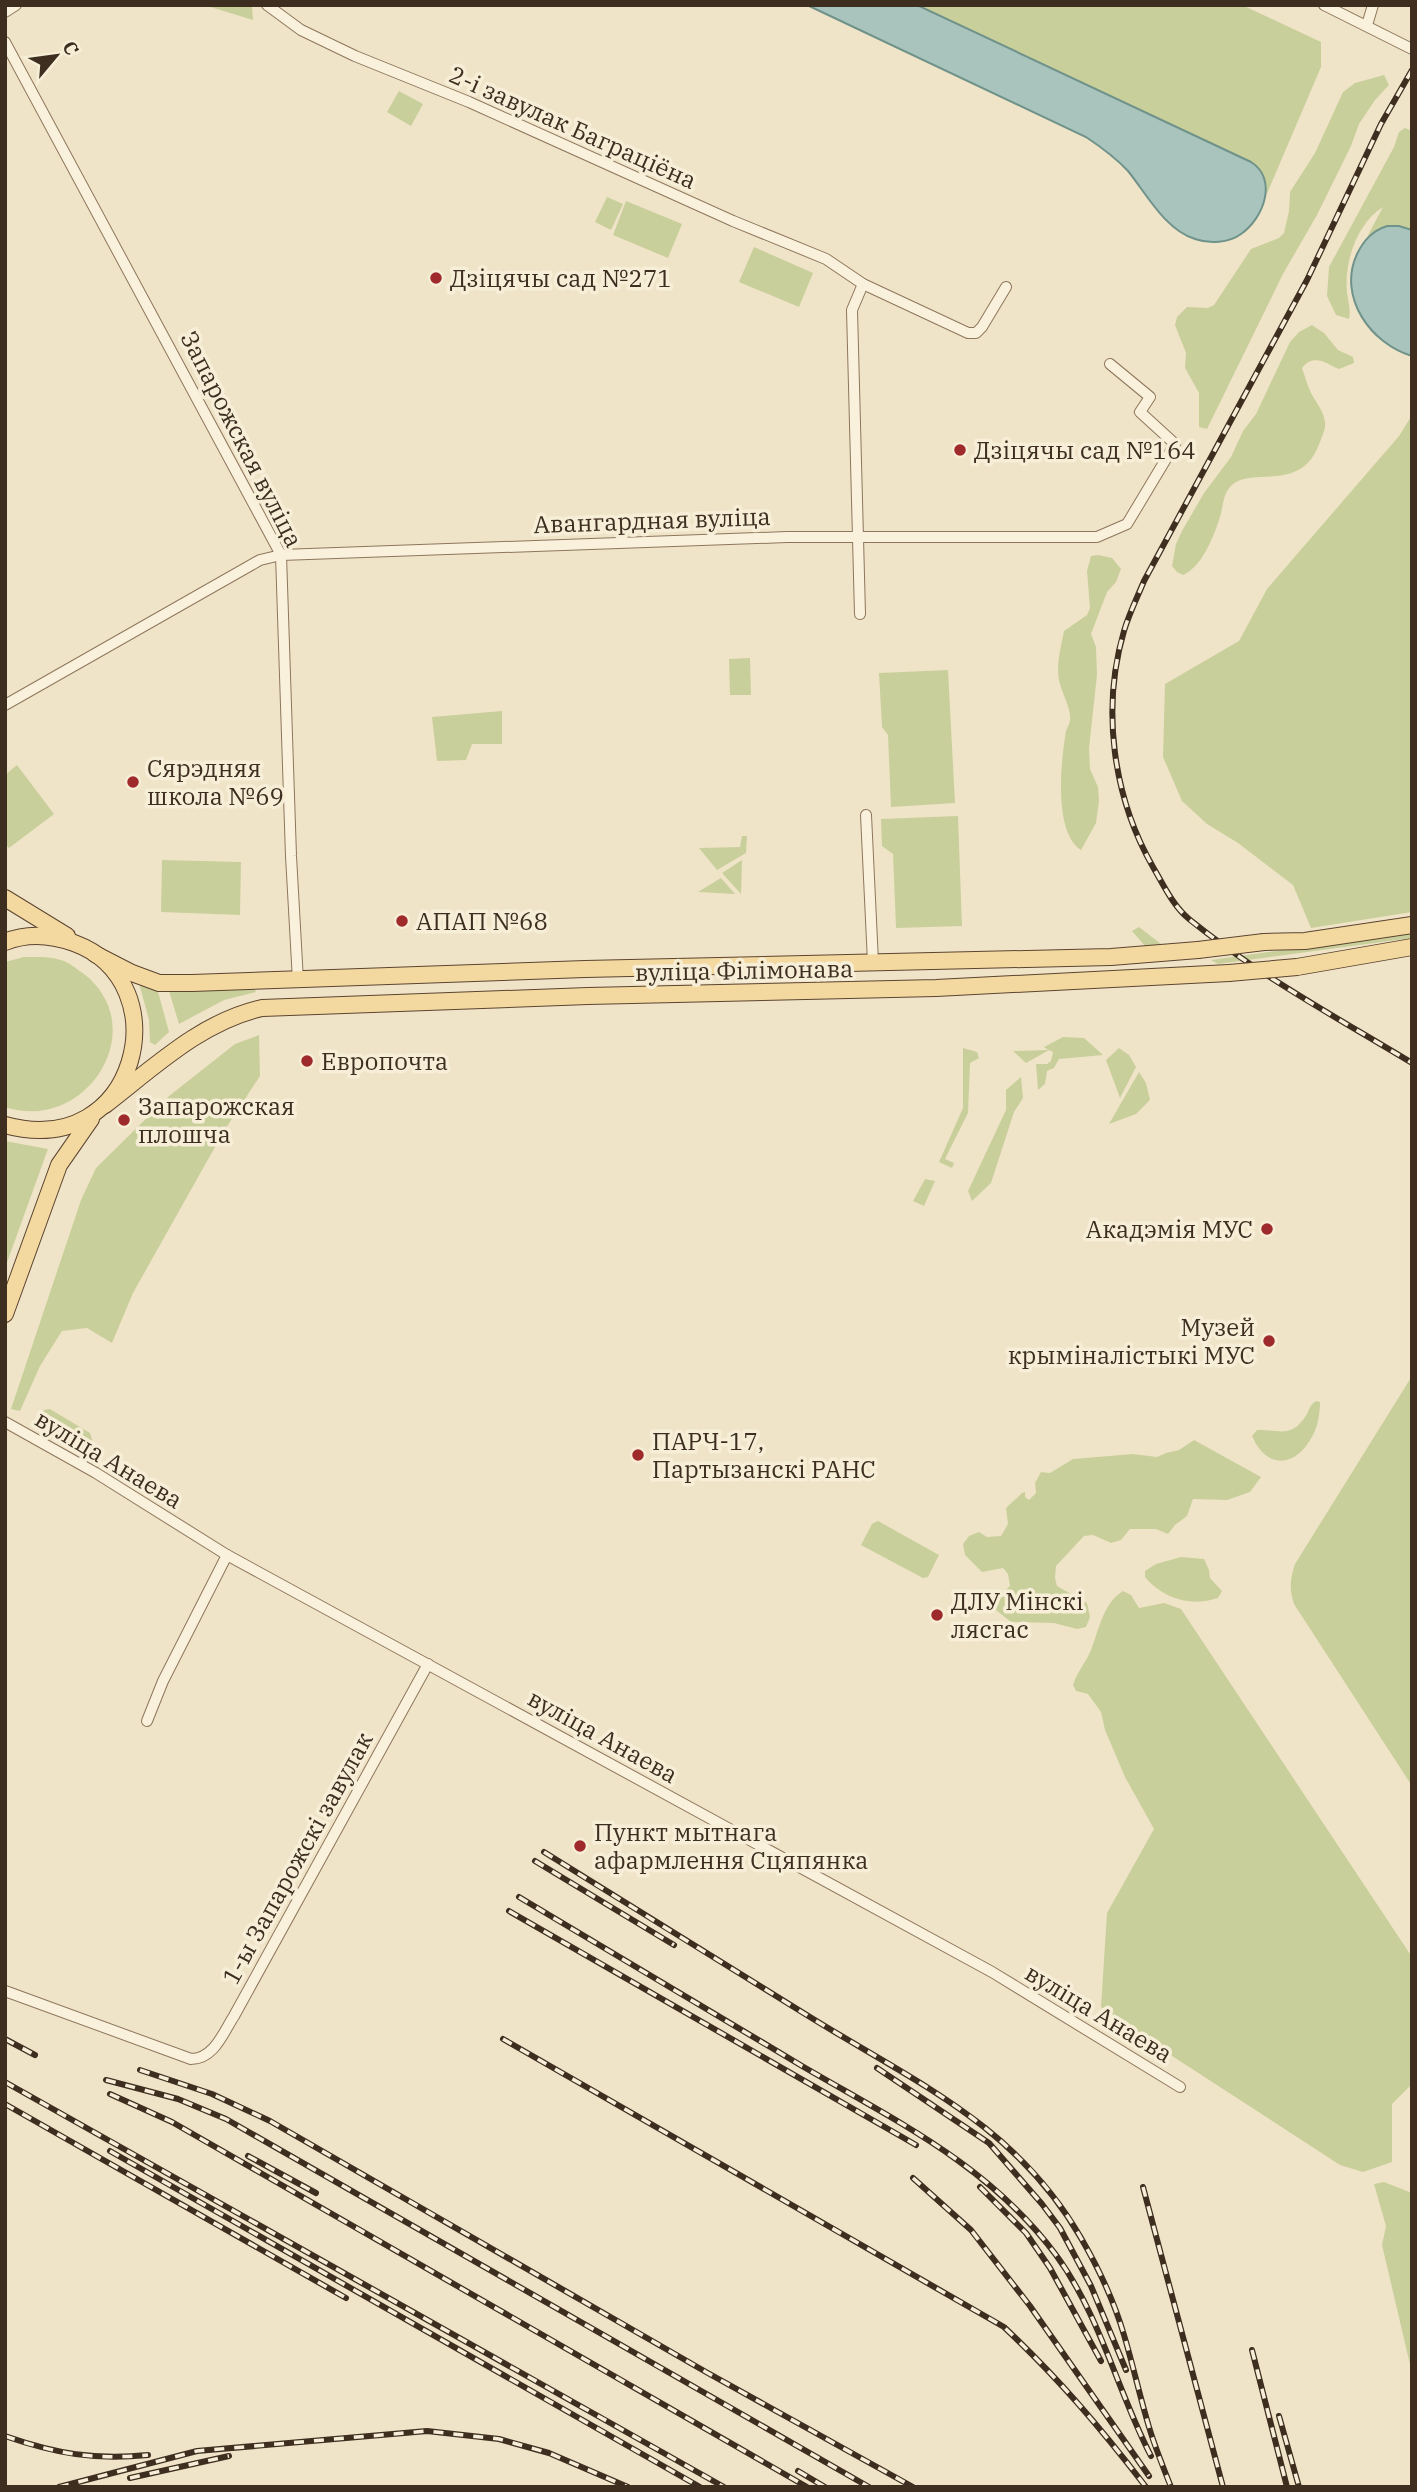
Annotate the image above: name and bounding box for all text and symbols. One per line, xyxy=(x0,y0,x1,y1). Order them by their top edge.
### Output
north arrow xyxy=(21,21,91,91)
text: С xyxy=(57,36,84,59)
street label: 2-і завулак Баграціёна xyxy=(444,58,702,196)
place label: Дзіцячы сад №271 xyxy=(450,262,672,294)
marker: Дзіцячы сад №271 xyxy=(428,270,444,286)
street label: Запарожская вуліца xyxy=(174,325,310,553)
place label: Дзіцячы сад №164 xyxy=(974,434,1196,466)
marker: Дзіцячы сад №164 xyxy=(952,442,968,458)
street label: Авангардная вуліца xyxy=(533,500,771,540)
place label: Сярэдняя школа №69 xyxy=(147,752,284,812)
marker: Сярэдняя школа №69 xyxy=(125,774,141,790)
place label: АПАП №68 xyxy=(416,905,548,937)
marker: АПАП №68 xyxy=(394,913,410,929)
street label: вуліца Філімонава xyxy=(635,952,853,988)
place label: Европочта xyxy=(321,1045,448,1077)
marker: Европочта xyxy=(299,1053,315,1069)
place label: Запарожская плошча xyxy=(138,1090,295,1150)
marker: Запарожская плошча xyxy=(116,1112,132,1128)
place label: Акадэмія МУС xyxy=(1086,1213,1253,1245)
marker: Акадэмія МУС xyxy=(1259,1221,1275,1237)
place label: Музей крыміналістыкі МУС xyxy=(1008,1311,1255,1371)
marker: Музей крыміналістыкі МУС xyxy=(1261,1333,1277,1349)
street label: вуліца Анаева xyxy=(29,1402,189,1516)
place label: ПАРЧ-17, Партызанскі РАНС xyxy=(652,1425,876,1485)
marker: ПАРЧ-17, Партызанскі РАНС xyxy=(630,1447,646,1463)
place label: ДЛУ Мінскі лясгас xyxy=(951,1585,1084,1645)
marker: ДЛУ Мінскі лясгас xyxy=(929,1607,945,1623)
street label: вуліца Анаева xyxy=(522,1682,684,1790)
street label: 1-ы Запарожскі завулак xyxy=(214,1726,380,1990)
place label: Пункт мытнага афармлення Сцяпянка xyxy=(594,1816,868,1876)
marker: Пункт мытнага афармлення Сцяпянка xyxy=(572,1838,588,1854)
street label: вуліца Анаева xyxy=(1019,1956,1179,2070)

